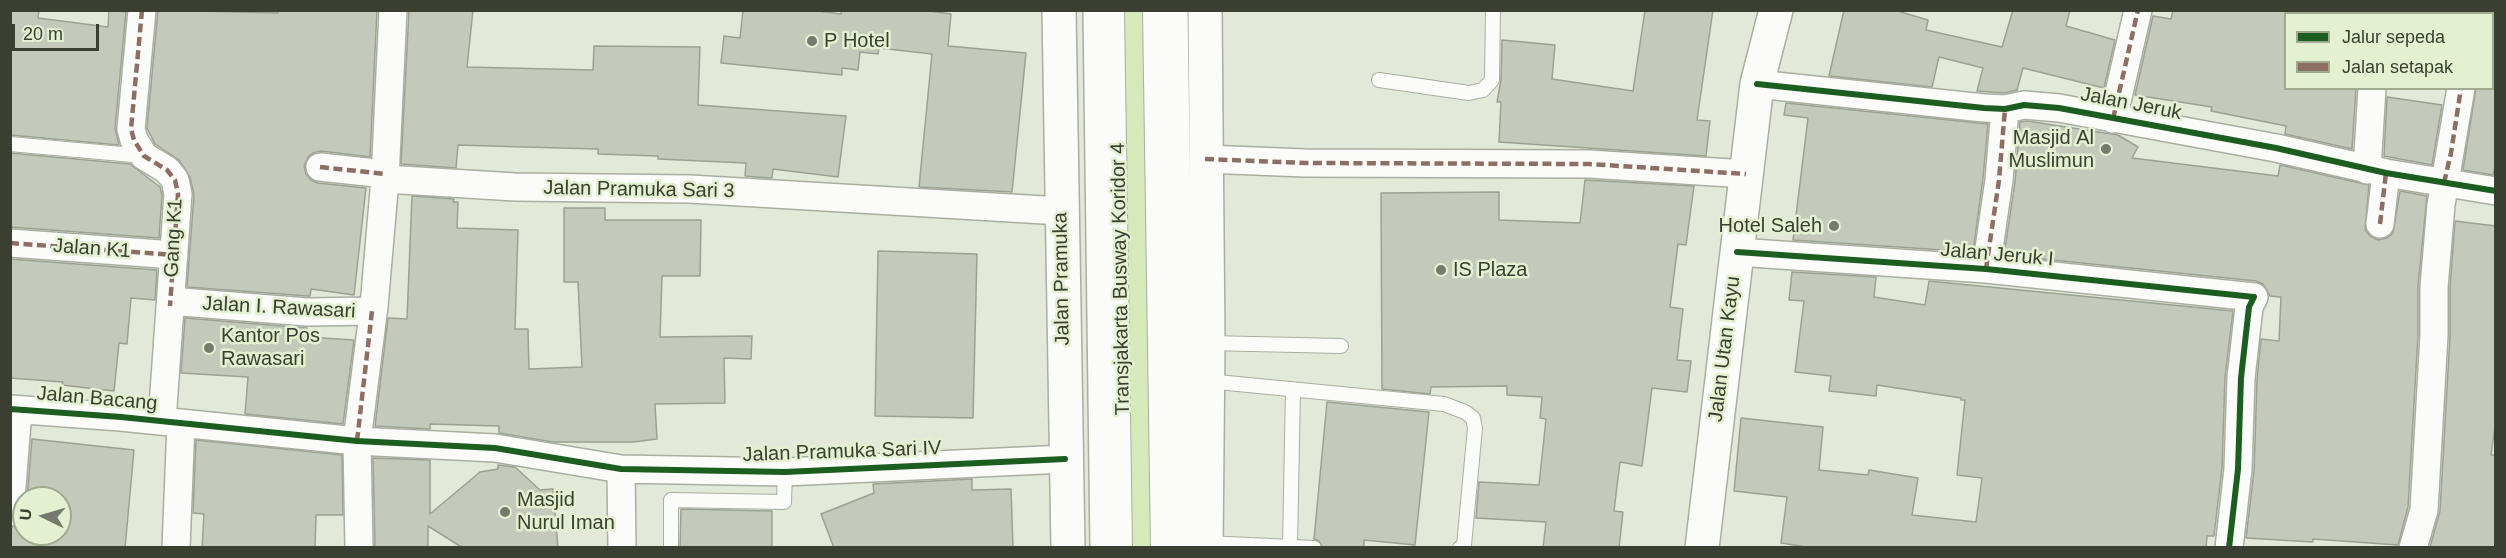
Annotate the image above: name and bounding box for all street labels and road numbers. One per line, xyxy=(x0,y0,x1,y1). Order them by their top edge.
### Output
street label: Jalan Jeruk xyxy=(2079,82,2183,126)
street label: Transjakarta Busway Koridor 4 xyxy=(1107,142,1135,416)
street label: Jalan Pramuka Sari 3 xyxy=(543,176,735,204)
street label: Gang K1 xyxy=(160,198,188,278)
street label: Jalan Pramuka xyxy=(1049,212,1075,346)
street label: Jalan K1 xyxy=(52,234,132,264)
street label: Jalan Jeruk I xyxy=(1939,238,2055,272)
street label: Jalan Utan Kayu xyxy=(1704,275,1746,423)
street label: Jalan I. Rawasari xyxy=(202,292,356,324)
street label: Jalan Bacang xyxy=(36,382,158,416)
street label: Jalan Pramuka Sari IV xyxy=(742,437,942,467)

